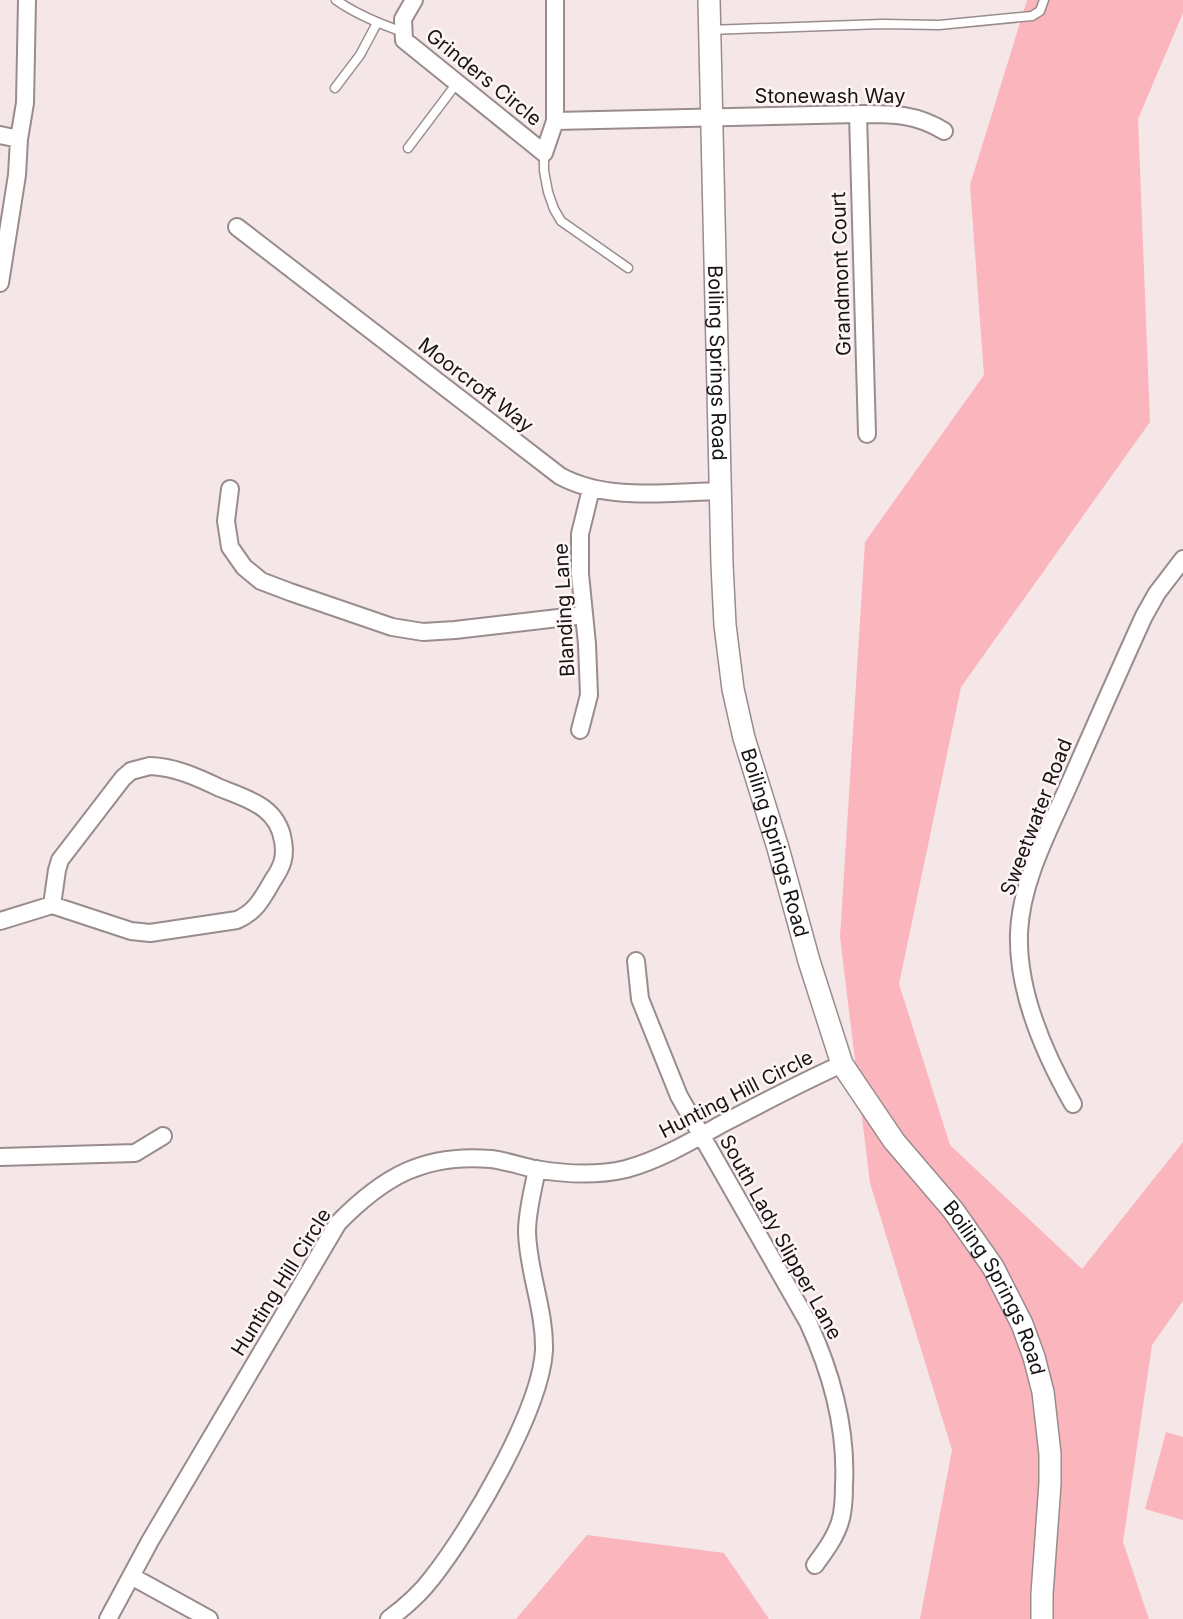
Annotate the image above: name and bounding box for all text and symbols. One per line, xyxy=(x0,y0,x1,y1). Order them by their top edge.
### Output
street label: Grinders Circle xyxy=(421,23,547,131)
street label: Stonewash Way xyxy=(755,84,905,108)
street label: Grandmont Court xyxy=(826,191,856,356)
street label: Boiling Springs Road xyxy=(703,265,732,461)
street label: Moorcroft Way xyxy=(414,333,538,437)
street label: Blanding Lane xyxy=(549,543,579,677)
street label: Sweetwater Road xyxy=(995,735,1077,899)
street label: Boiling Springs Road xyxy=(736,745,814,940)
street label: Hunting Hill Circle xyxy=(655,1045,817,1143)
street label: South Lady Slipper Lane xyxy=(715,1130,847,1344)
street label: Boiling Springs Road xyxy=(938,1195,1050,1377)
street label: Hunting Hill Circle xyxy=(226,1204,336,1360)

